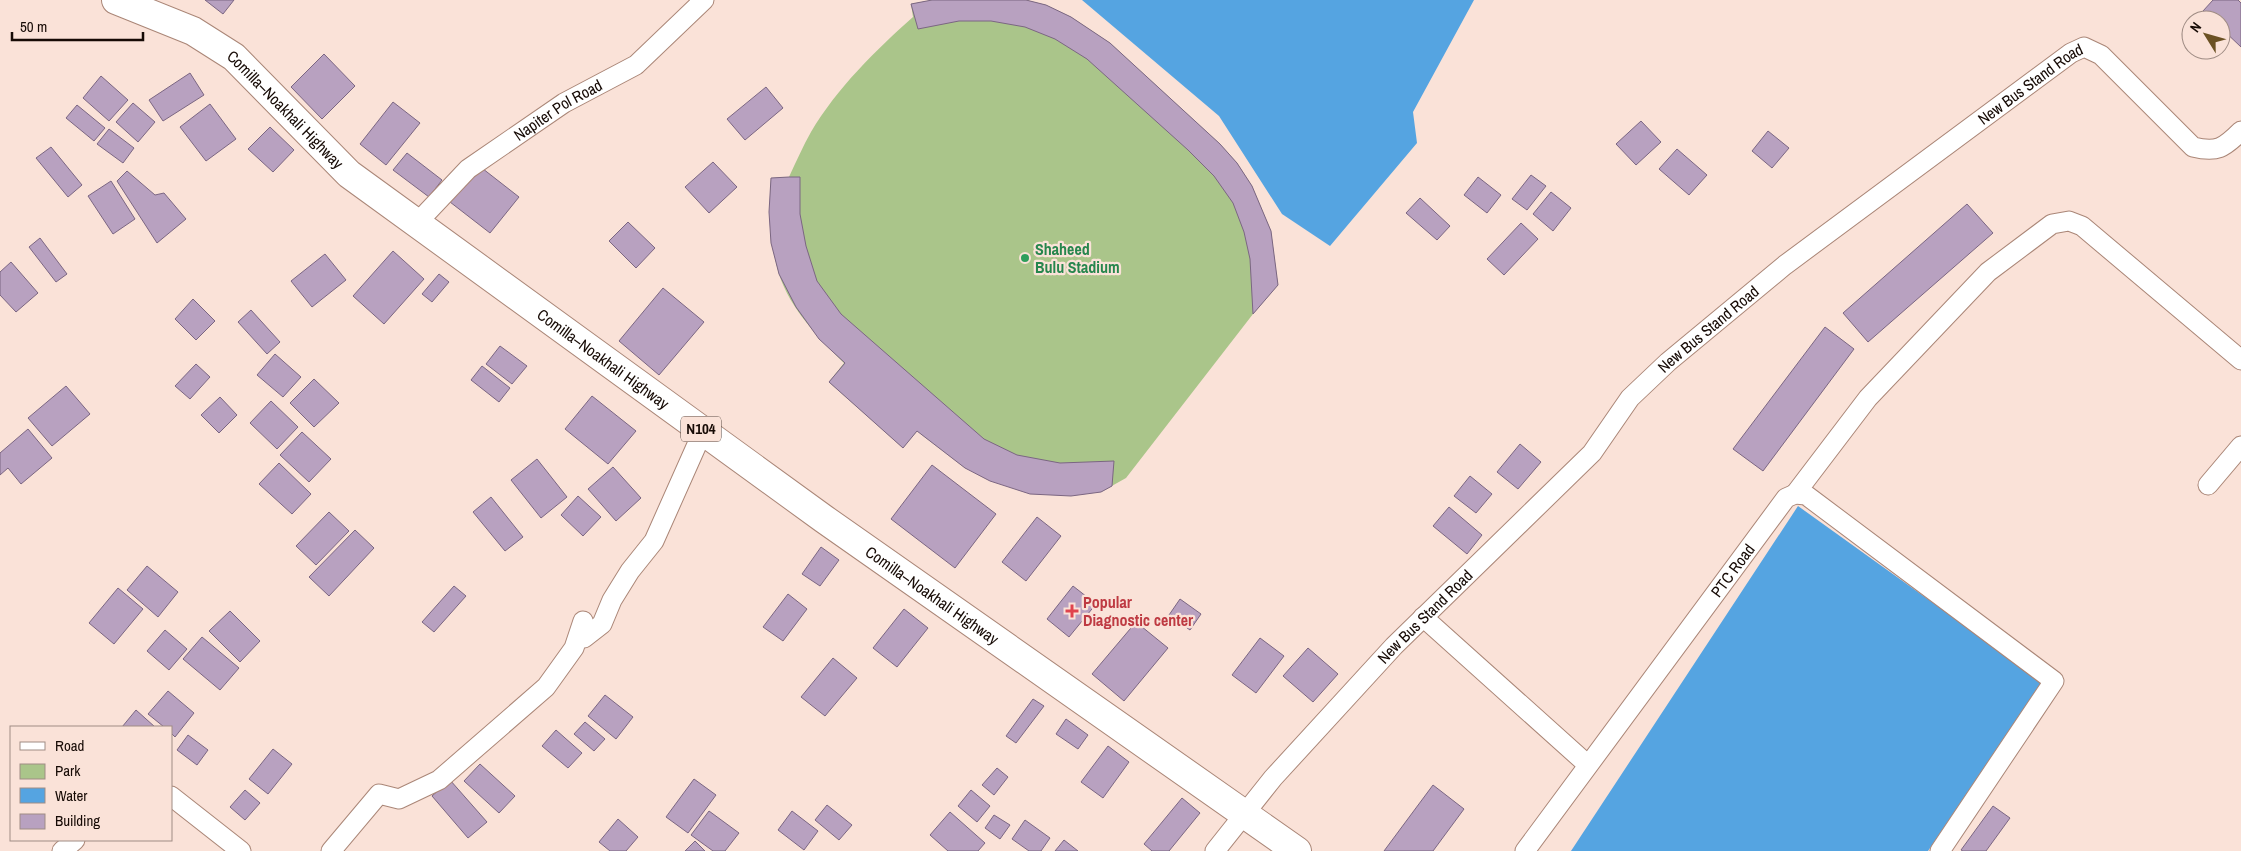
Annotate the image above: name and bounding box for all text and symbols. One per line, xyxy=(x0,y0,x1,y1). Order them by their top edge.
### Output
scale bar xyxy=(12,10,144,42)
north arrow xyxy=(2181,10,2231,60)
text: 50 m xyxy=(20,16,47,37)
text: N xyxy=(2186,18,2205,36)
street label: New Bus Stand Road xyxy=(1973,38,2086,130)
street label: Comilla–Noakhali Highway xyxy=(223,45,349,174)
street label: Napiter Pol Road xyxy=(509,74,606,146)
place label: Shaheed Bulu Stadium xyxy=(1035,238,1120,278)
marker: Shaheed Bulu Stadium xyxy=(1019,252,1031,264)
street label: New Bus Stand Road xyxy=(1653,280,1763,377)
street label: Comilla–Noakhali Highway xyxy=(533,303,674,414)
road number: N104 xyxy=(681,416,721,442)
street label: PTC Road xyxy=(1705,539,1760,602)
street label: Comilla–Noakhali Highway xyxy=(861,541,1004,650)
street label: New Bus Stand Road xyxy=(1372,565,1477,668)
place label: Popular Diagnostic center xyxy=(1083,591,1194,631)
marker: Popular Diagnostic center xyxy=(1065,604,1079,618)
legend xyxy=(10,726,172,841)
text: Road xyxy=(55,735,84,756)
text: Park xyxy=(55,760,81,781)
text: Water xyxy=(55,785,87,806)
text: Building xyxy=(55,810,100,831)

